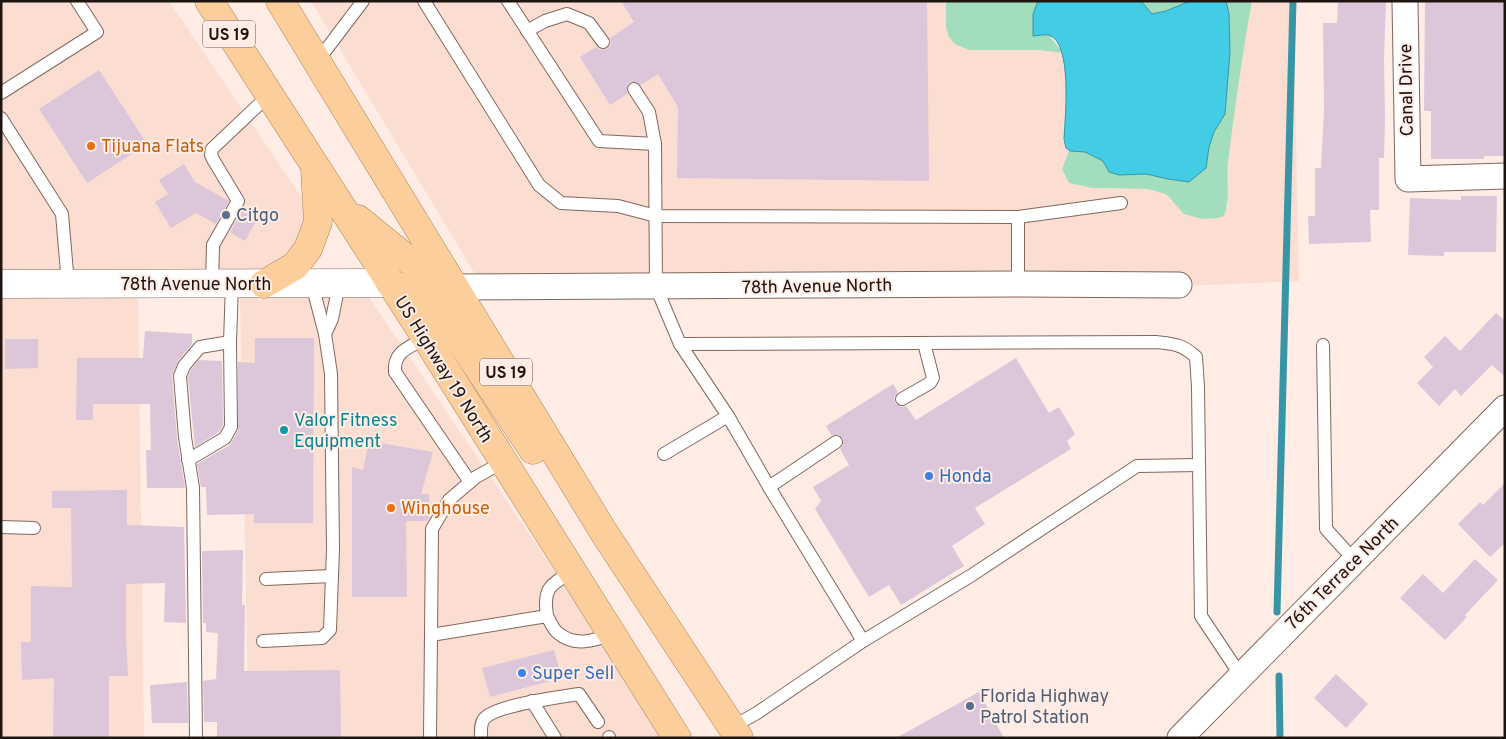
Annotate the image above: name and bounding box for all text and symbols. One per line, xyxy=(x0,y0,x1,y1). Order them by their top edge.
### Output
road number: US 19 xyxy=(203,20,255,48)
street label: Canal Drive xyxy=(1395,43,1420,136)
place label: Tijuana Flats xyxy=(101,136,204,159)
marker: Tijuana Flats xyxy=(85,140,97,152)
place label: Citgo xyxy=(236,205,279,228)
marker: Citgo xyxy=(220,209,232,221)
street label: 78th Avenue North xyxy=(121,274,271,297)
street label: 78th Avenue North xyxy=(742,275,893,300)
street label: US Highway 19 North xyxy=(388,292,497,447)
road number: US 19 xyxy=(480,358,532,386)
place label: Valor Fitness Equipment xyxy=(294,410,397,454)
marker: Valor Fitness Equipment xyxy=(278,424,290,436)
place label: Honda xyxy=(939,466,992,489)
marker: Honda xyxy=(923,470,935,482)
place label: Winghouse xyxy=(401,498,490,521)
marker: Winghouse xyxy=(385,502,397,514)
street label: 76th Terrace North xyxy=(1282,513,1405,636)
place label: Super Sell xyxy=(532,663,614,686)
marker: Super Sell xyxy=(516,667,528,679)
place label: Florida Highway Patrol Station xyxy=(980,686,1109,730)
marker: Florida Highway Patrol Station xyxy=(964,700,976,712)

